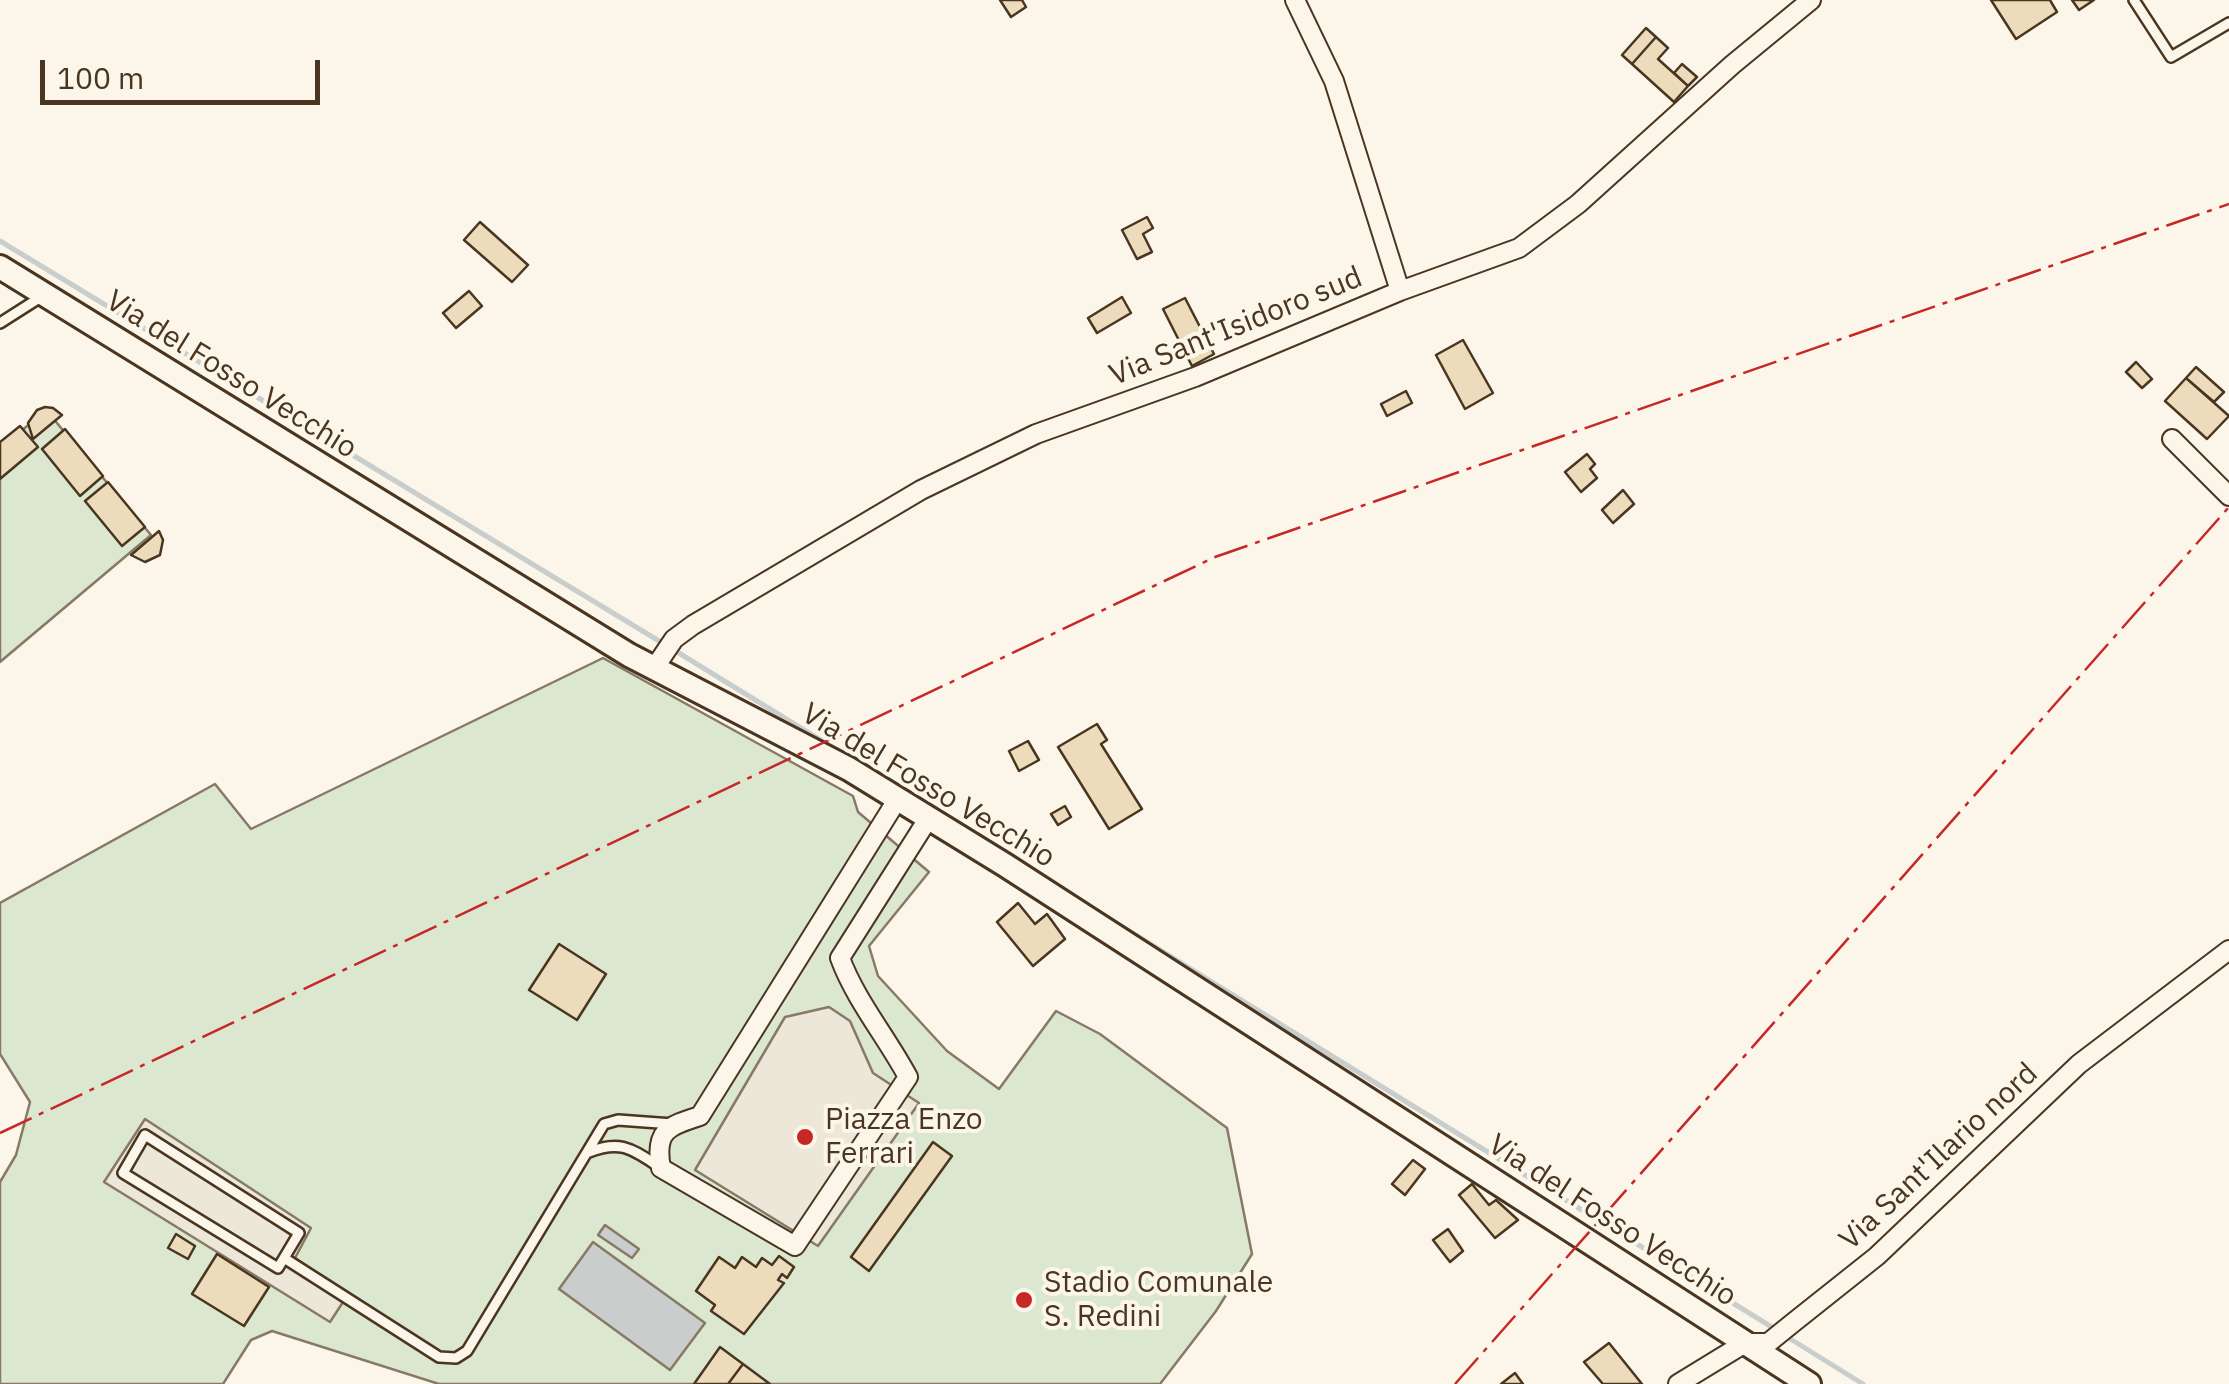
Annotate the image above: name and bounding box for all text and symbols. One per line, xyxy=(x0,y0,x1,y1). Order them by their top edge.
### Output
scale bar xyxy=(45,40,325,102)
text: 100 m xyxy=(57,58,144,97)
street label: Via Sant'Isidoro sud xyxy=(1104,260,1368,394)
street label: Via del Fosso Vecchio xyxy=(99,283,363,467)
street label: Via del Fosso Vecchio xyxy=(795,696,1061,876)
street label: Via Sant'Ilario nord xyxy=(1832,1056,2046,1258)
place label: Piazza Enzo Ferrari xyxy=(825,1102,983,1172)
marker: Piazza Enzo Ferrari xyxy=(794,1126,816,1148)
street label: Via del Fosso Vecchio xyxy=(1481,1127,1743,1315)
place label: Stadio Comunale S. Redini xyxy=(1044,1265,1273,1336)
marker: Stadio Comunale S. Redini xyxy=(1013,1289,1035,1311)

